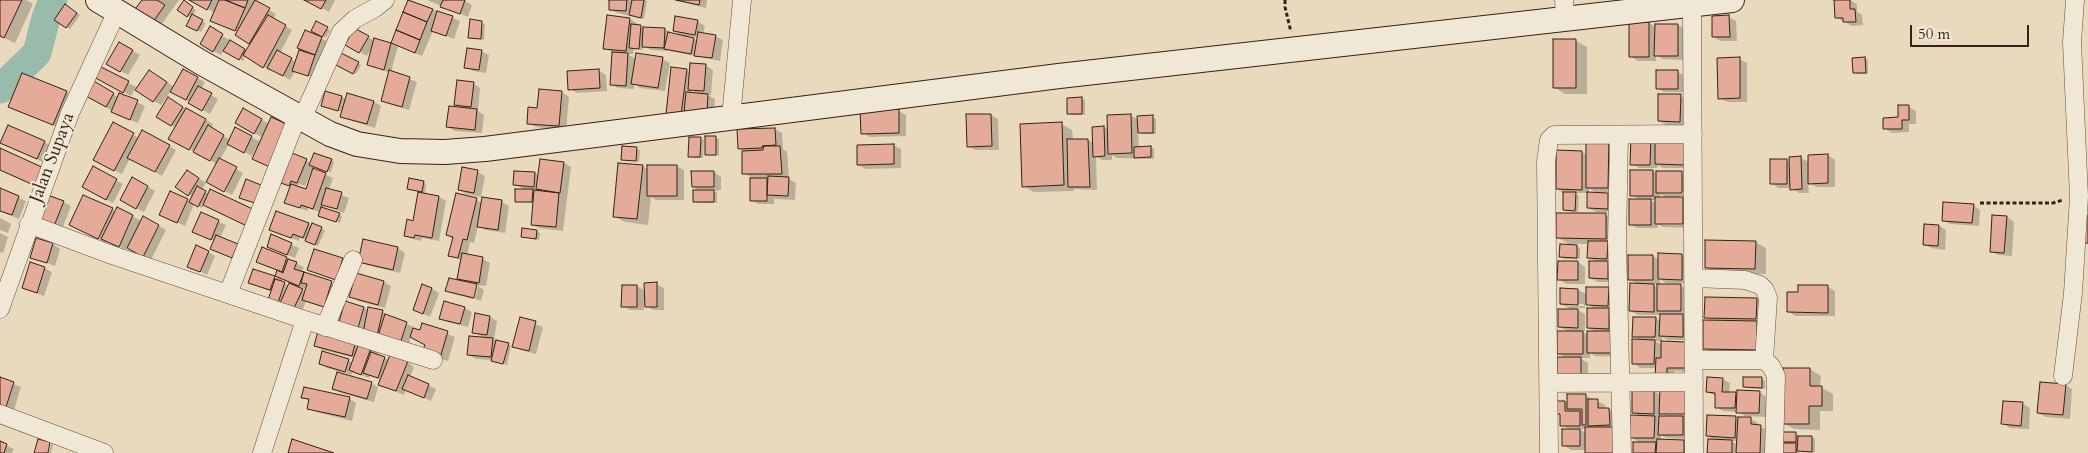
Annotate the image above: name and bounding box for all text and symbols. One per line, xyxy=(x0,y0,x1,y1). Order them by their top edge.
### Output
scale bar xyxy=(1913,15,2032,47)
text: 50 m xyxy=(1918,24,1950,44)
street label: Jalan Supaya xyxy=(26,110,80,206)

